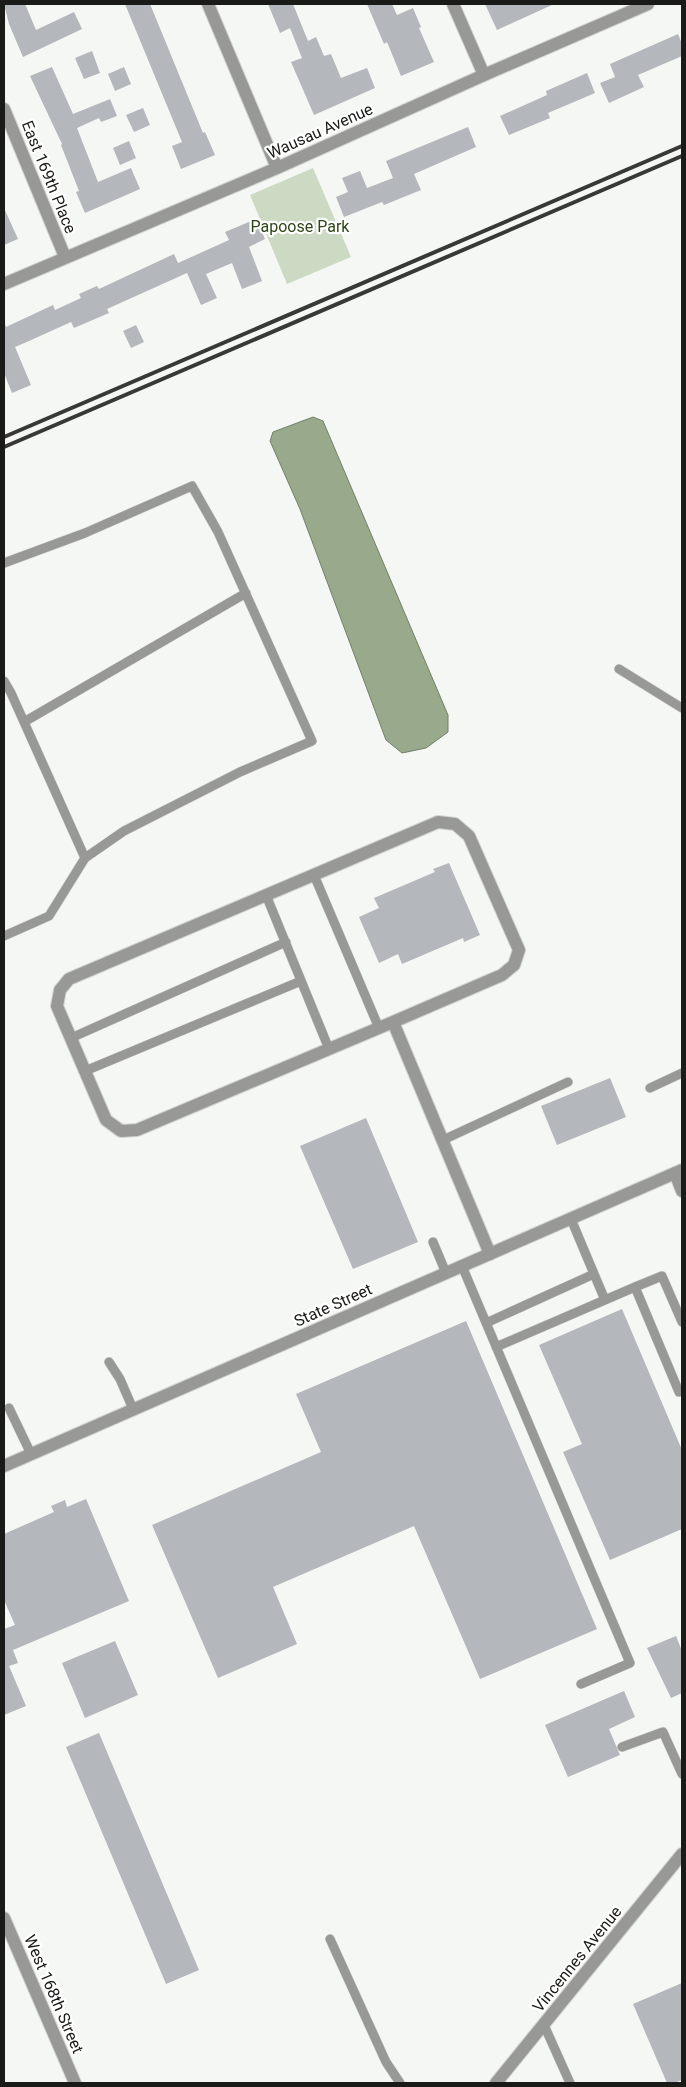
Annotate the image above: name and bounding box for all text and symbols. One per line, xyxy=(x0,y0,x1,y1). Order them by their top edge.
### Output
street label: Wausau Avenue xyxy=(264,99,376,163)
street label: East 169th Place xyxy=(18,118,80,236)
park label: Papoose Park xyxy=(251,217,350,236)
street label: State Street xyxy=(291,1279,375,1331)
street label: Vincennes Avenue xyxy=(529,1902,625,2016)
street label: West 168th Street xyxy=(20,1932,88,2056)

